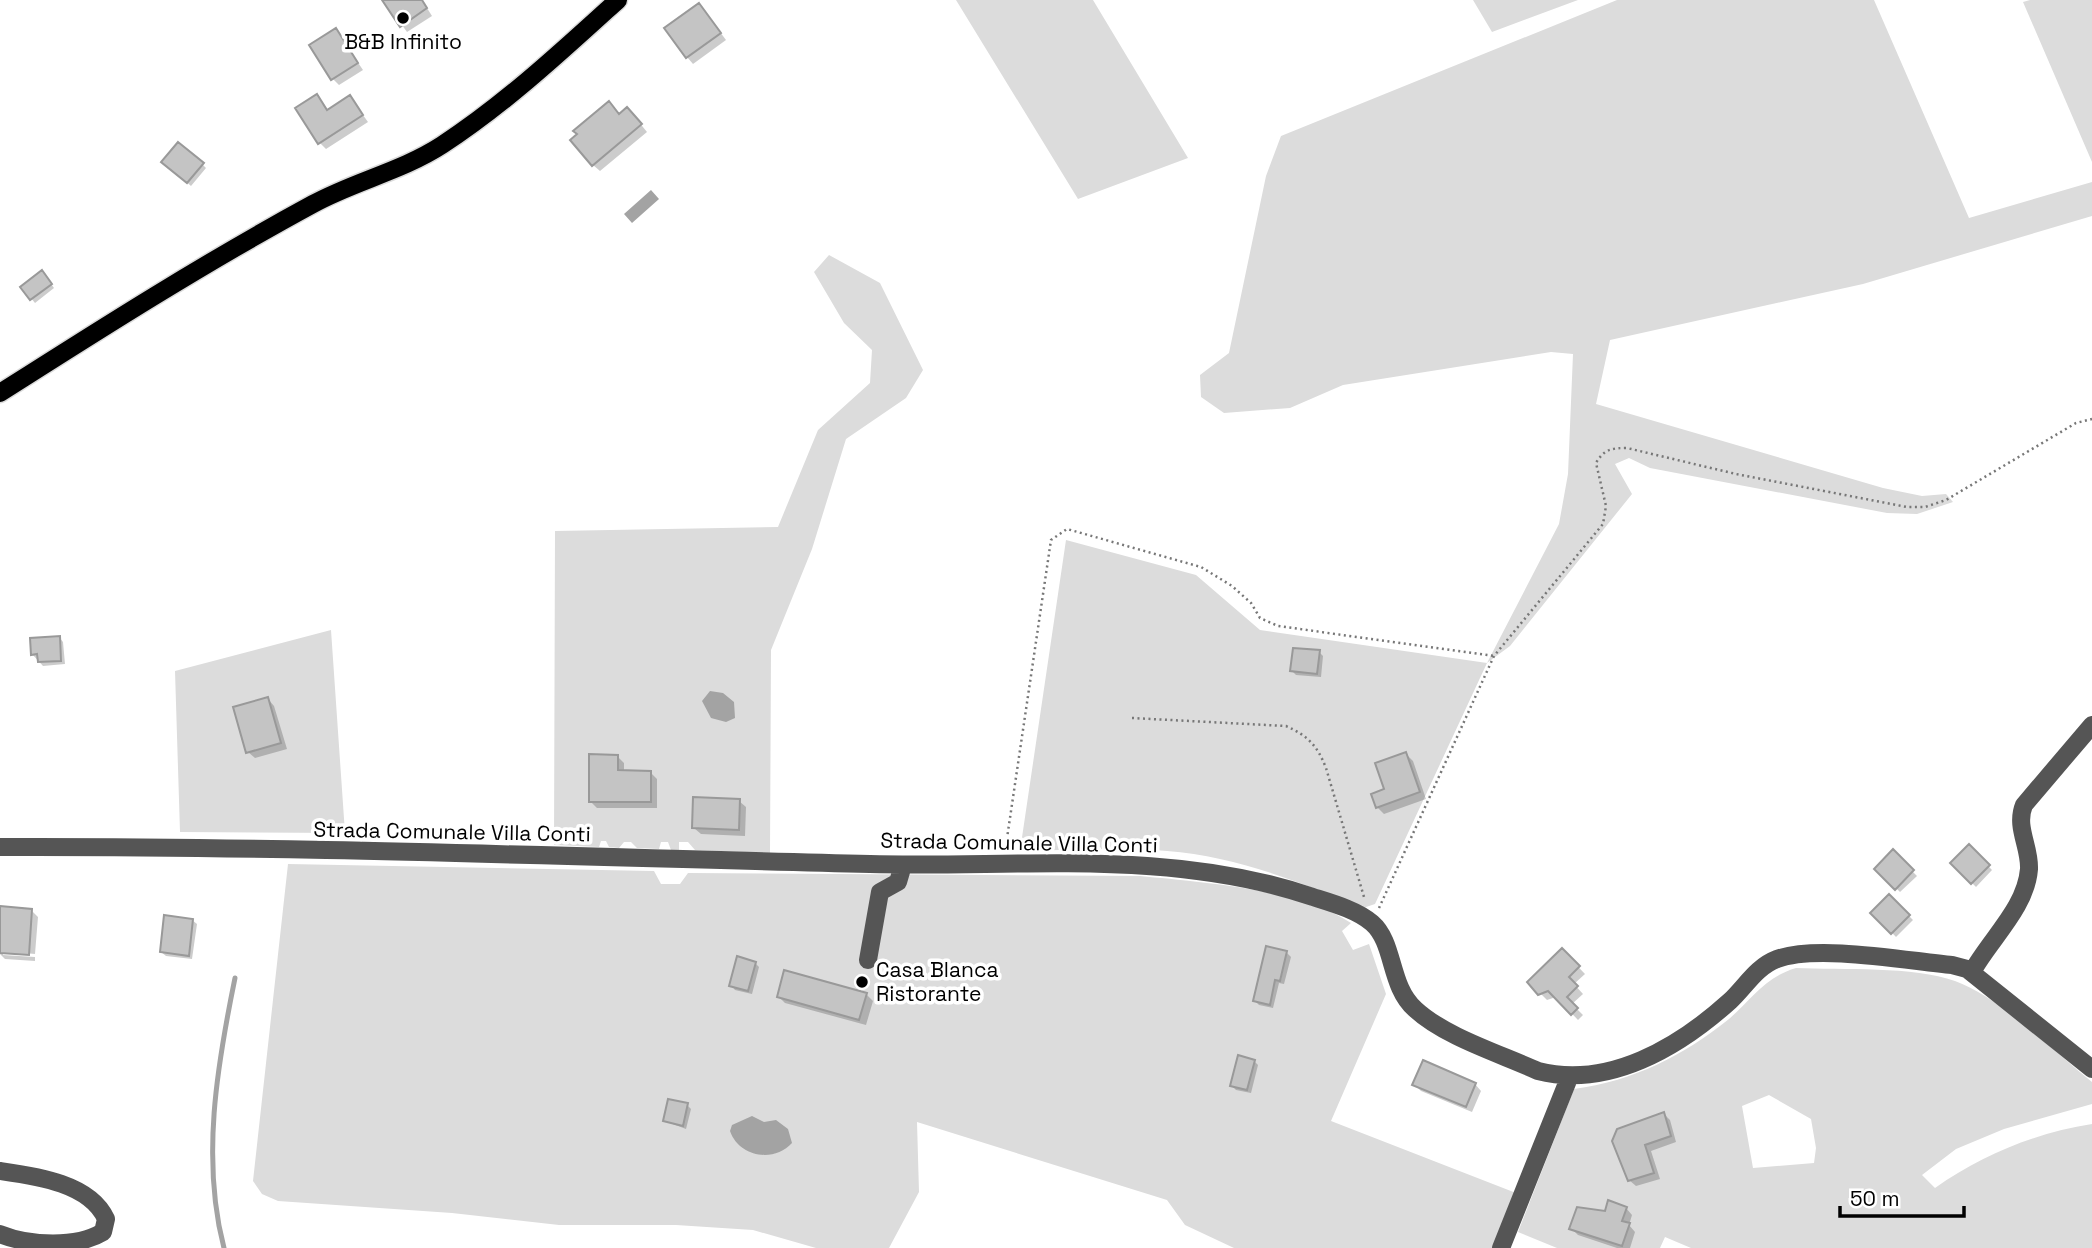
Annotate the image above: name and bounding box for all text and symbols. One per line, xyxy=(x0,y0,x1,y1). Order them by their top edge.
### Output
marker: B&B Infinito xyxy=(395,10,411,26)
place label: B&B Infinito xyxy=(344,28,462,55)
street label: Strada Comunale Villa Conti xyxy=(313,816,591,847)
street label: Strada Comunale Villa Conti xyxy=(880,827,1158,858)
place label: Casa Blanca Ristorante xyxy=(876,956,999,1007)
marker: Casa Blanca Ristorante xyxy=(854,974,870,990)
scale bar xyxy=(1840,1174,1964,1218)
text: 50 m xyxy=(1850,1185,1900,1212)

